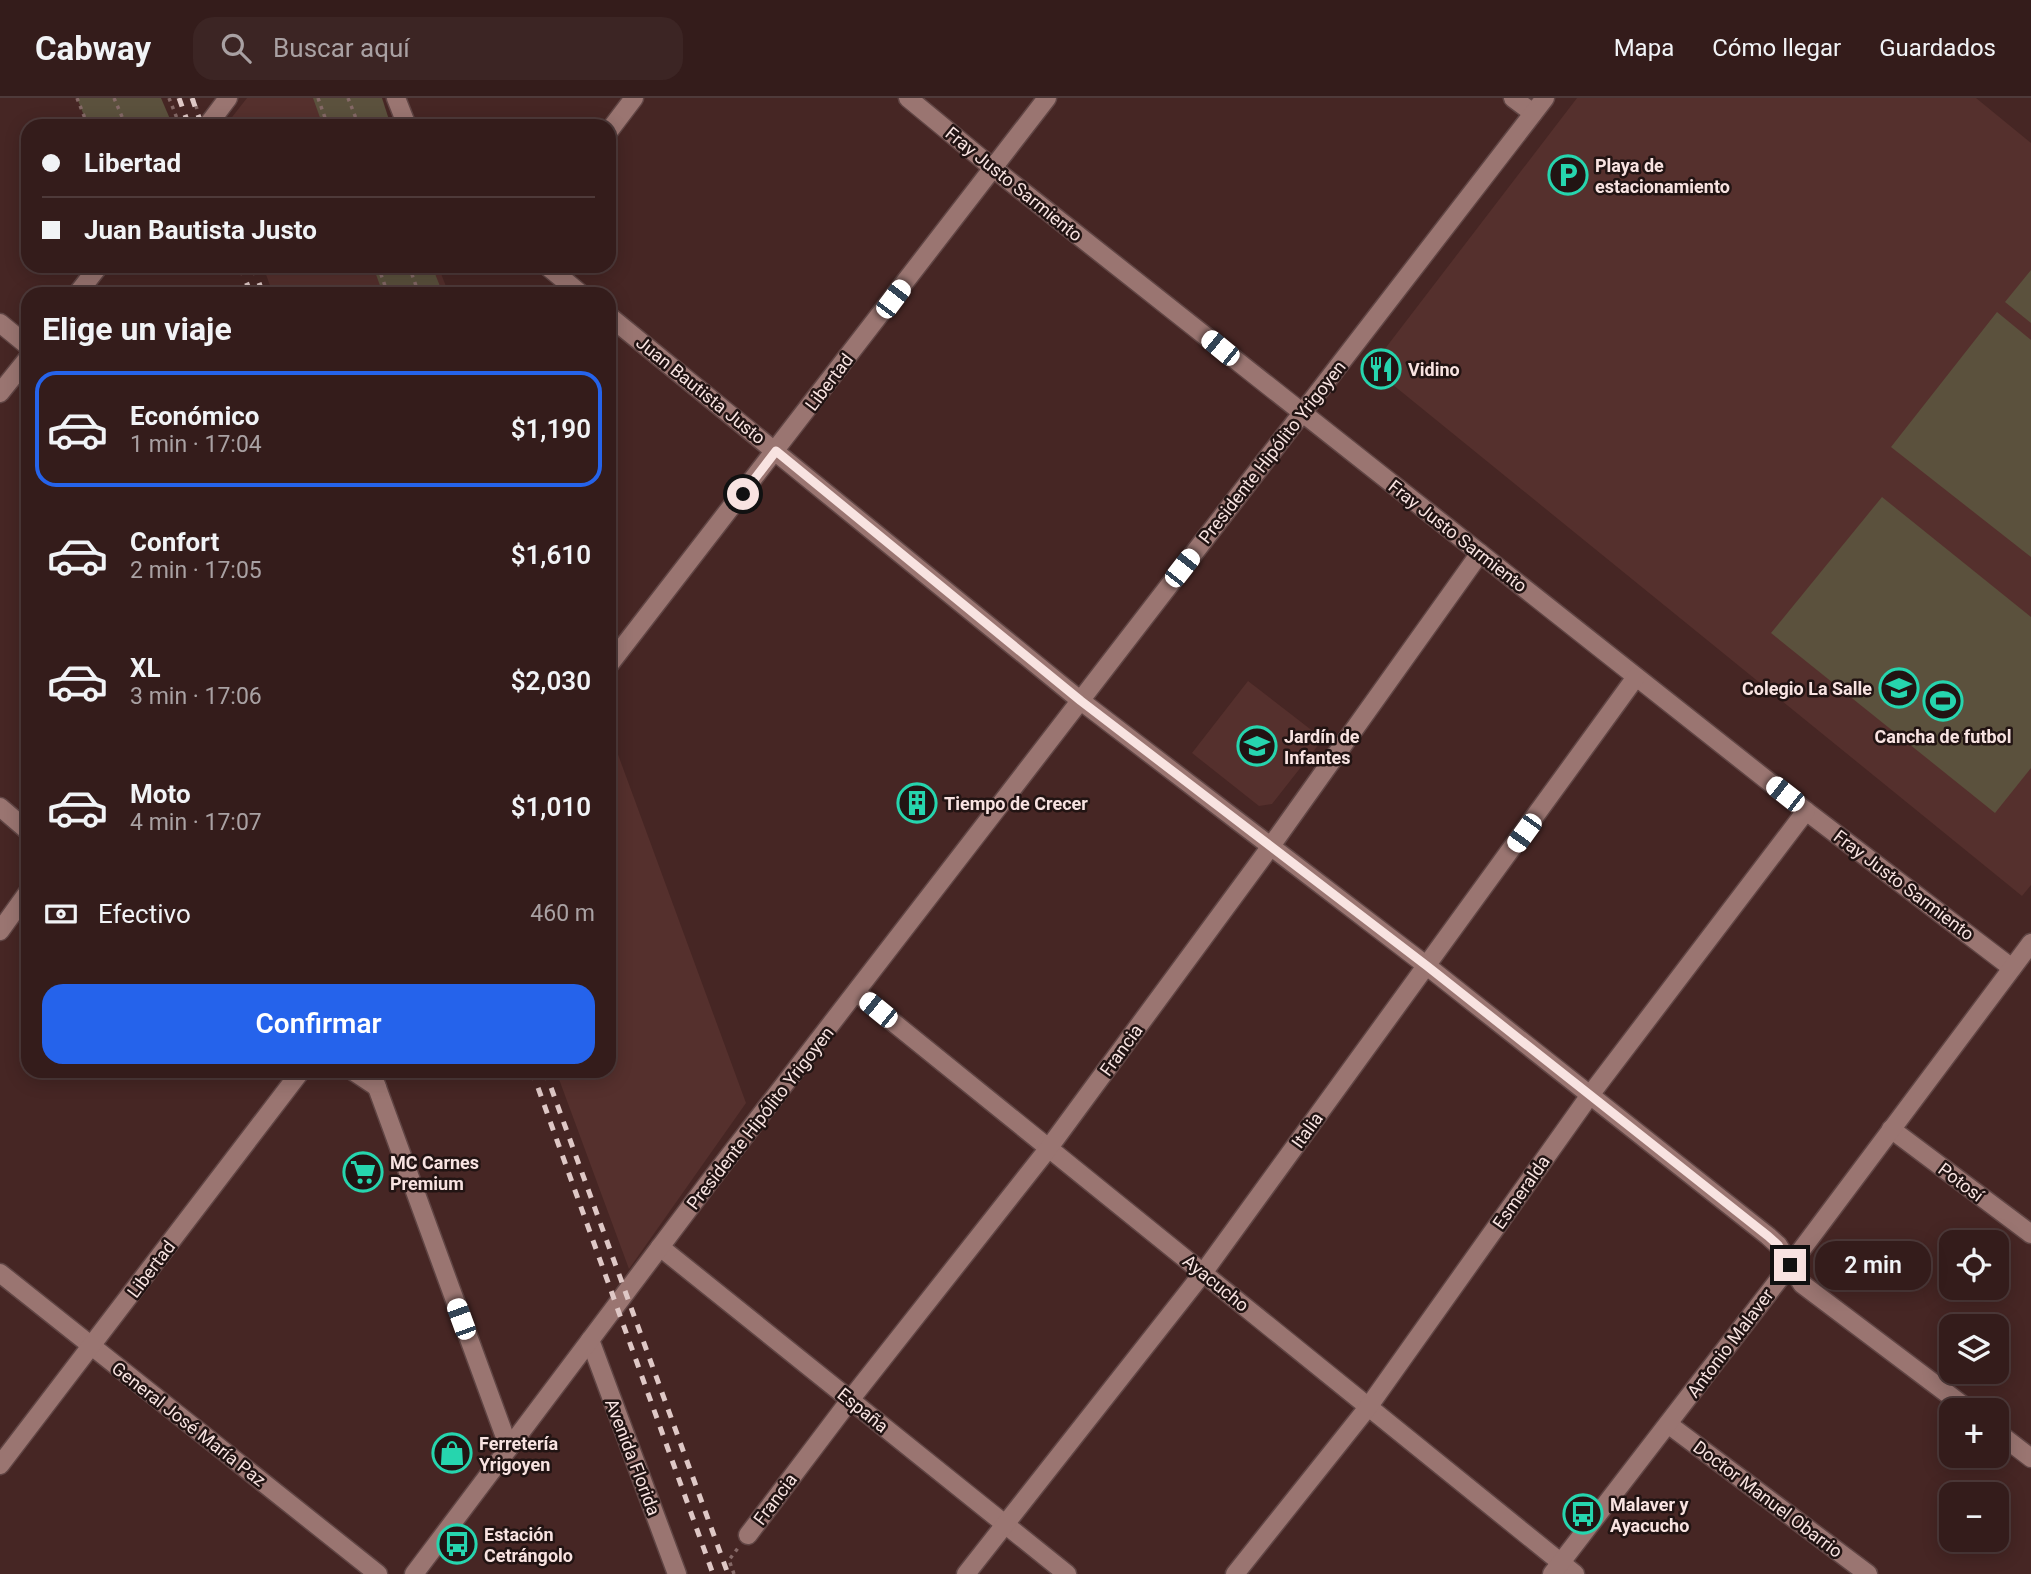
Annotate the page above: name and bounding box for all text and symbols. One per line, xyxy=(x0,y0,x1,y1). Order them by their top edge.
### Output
search box xyxy=(193,17,683,80)
text: Cabway xyxy=(35,29,151,68)
icon: search xyxy=(217,29,255,67)
text: Buscar aquí xyxy=(273,33,410,63)
text: Mapa xyxy=(1614,34,1674,62)
text: Cómo llegar xyxy=(1712,34,1841,62)
text: Guardados xyxy=(1879,34,1996,62)
street label: Fray Justo Sarmiento xyxy=(941,122,1087,246)
text: Libertad xyxy=(84,148,181,178)
parking icon: Playa de estacionamiento xyxy=(1547,154,1589,196)
place label: Playa de estacionamiento xyxy=(1595,155,1730,197)
text: Juan Bautista Justo xyxy=(84,215,317,245)
car xyxy=(872,276,915,322)
text: Elige un viaje xyxy=(42,310,232,348)
car xyxy=(1198,327,1243,369)
street label: Juan Bautista Justo xyxy=(632,332,770,448)
restaurant icon: Vidino xyxy=(1360,348,1402,390)
street label: Libertad xyxy=(801,349,857,415)
street label: Presidente Hipólito Yrigoyen xyxy=(1194,357,1350,547)
place label: Vidino xyxy=(1408,359,1460,380)
icon: car xyxy=(46,398,109,461)
text: Económico xyxy=(130,401,259,431)
text: $1,190 xyxy=(511,414,591,444)
text: 1 min · 17:04 xyxy=(130,431,262,458)
street label: Fray Justo Sarmiento xyxy=(1385,475,1531,597)
route start xyxy=(727,478,759,510)
icon: car xyxy=(46,524,109,587)
text: Confort xyxy=(130,527,219,557)
text: $1,610 xyxy=(511,540,591,570)
car xyxy=(1161,545,1204,591)
text: 2 min · 17:05 xyxy=(130,557,262,584)
icon: car xyxy=(46,650,109,713)
text: XL xyxy=(130,653,161,683)
text: $2,030 xyxy=(511,666,591,696)
school or university icon: Colegio La Salle xyxy=(1878,667,1920,709)
place label: Colegio La Salle xyxy=(1742,678,1872,699)
sports icon: Cancha de futbol xyxy=(1922,680,1964,722)
text: 3 min · 17:06 xyxy=(130,683,262,710)
school or university icon: Jardín de Infantes xyxy=(1236,725,1278,767)
place label: Jardín de Infantes xyxy=(1284,726,1360,768)
place label: Cancha de futbol xyxy=(1874,726,2012,747)
car xyxy=(1762,773,1809,815)
icon: car xyxy=(46,776,109,839)
text: Moto xyxy=(130,779,191,809)
building icon: Tiempo de Crecer xyxy=(896,782,938,824)
text: $1,010 xyxy=(511,792,591,822)
place label: Tiempo de Crecer xyxy=(944,793,1088,814)
text: 4 min · 17:07 xyxy=(130,809,262,836)
car xyxy=(1504,810,1545,856)
street label: Fray Justo Sarmiento xyxy=(1830,825,1978,945)
icon: cash xyxy=(42,895,80,933)
text: Efectivo xyxy=(98,899,191,929)
text: 460 m xyxy=(530,900,595,927)
button: Confirmar xyxy=(42,984,595,1064)
car xyxy=(856,989,901,1031)
street label: Francia xyxy=(1095,1020,1147,1080)
street label: Presidente Hipólito Yrigoyen xyxy=(682,1023,838,1213)
street label: Italia xyxy=(1287,1108,1327,1152)
supermarket icon: MC Carnes Premium xyxy=(342,1151,384,1193)
street label: Esmeralda xyxy=(1488,1151,1554,1233)
place label: MC Carnes Premium xyxy=(390,1152,479,1194)
street label: Potosí xyxy=(1934,1158,1988,1206)
map controls xyxy=(1939,1230,2009,1552)
button: locate xyxy=(1939,1230,2009,1300)
street label: Libertad xyxy=(123,1236,179,1302)
callout: 2 min xyxy=(1814,1240,1930,1290)
route end xyxy=(1774,1249,1806,1281)
street label: Ayacucho xyxy=(1179,1250,1253,1316)
text: 2 min xyxy=(1844,1252,1902,1279)
street label: Antonio Malaver xyxy=(1682,1285,1778,1401)
car xyxy=(444,1296,479,1342)
button: layers xyxy=(1939,1314,2009,1384)
street label: General José María Paz xyxy=(108,1357,270,1491)
street label: España xyxy=(833,1383,893,1437)
street label: Avenida Florida xyxy=(601,1396,665,1518)
button: + xyxy=(1939,1398,2009,1468)
shop icon: Ferretería Yrigoyen xyxy=(431,1432,473,1474)
place label: Ferretería Yrigoyen xyxy=(479,1433,558,1475)
street label: Doctor Manuel Obarrio xyxy=(1689,1436,1847,1562)
street label: Francia xyxy=(749,1469,801,1529)
button: − xyxy=(1939,1482,2009,1552)
bus stop icon: Malaver y Ayacucho xyxy=(1562,1493,1604,1535)
place label: Malaver y Ayacucho xyxy=(1610,1494,1689,1536)
bus stop icon: Estación Cetrángolo xyxy=(436,1523,478,1565)
place label: Estación Cetrángolo xyxy=(484,1524,573,1566)

